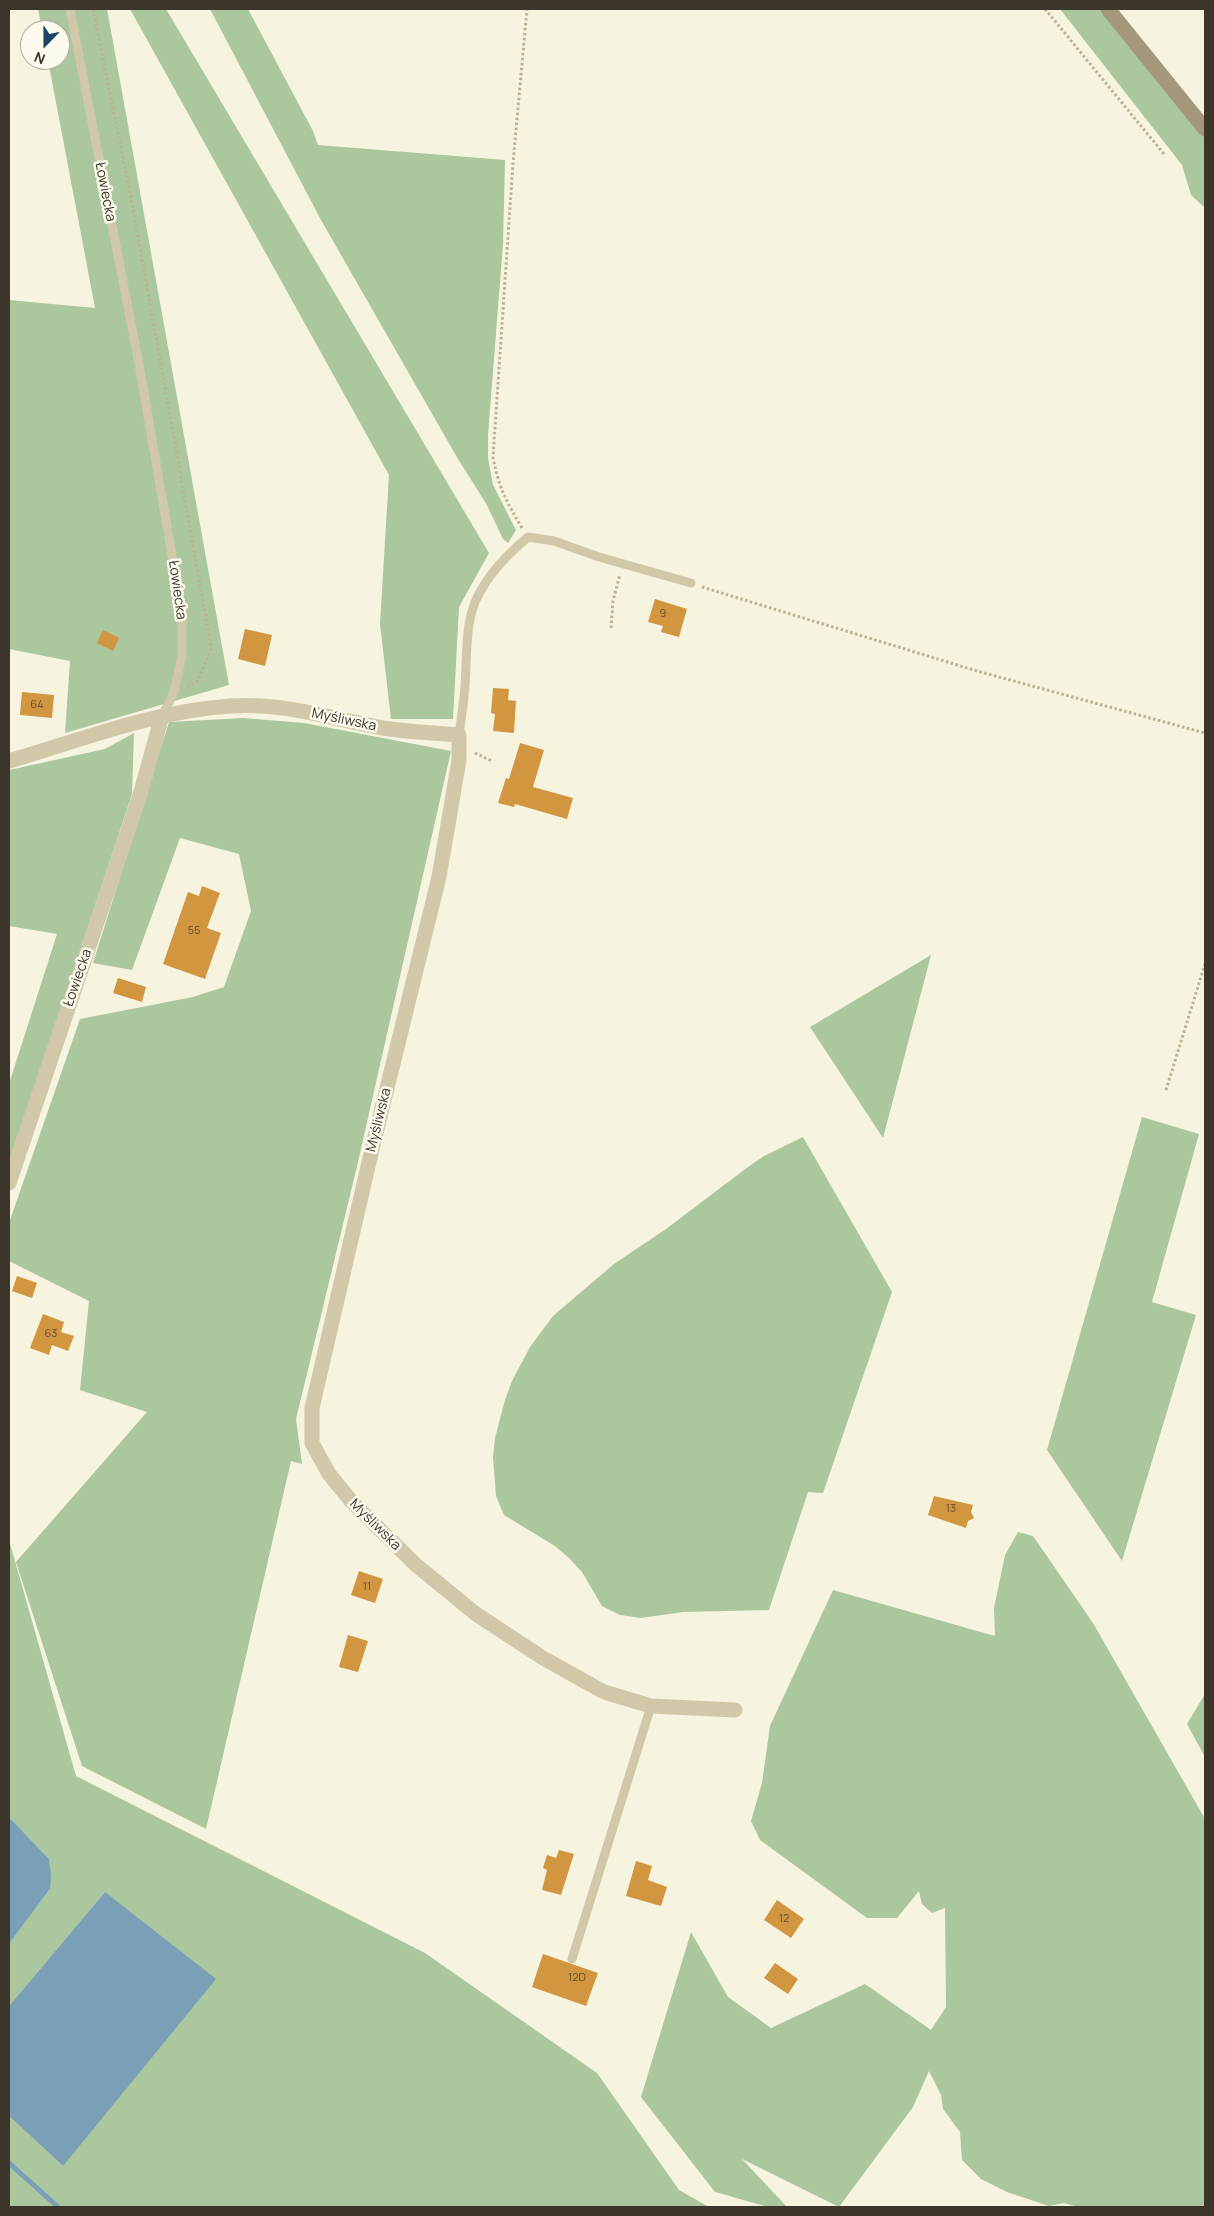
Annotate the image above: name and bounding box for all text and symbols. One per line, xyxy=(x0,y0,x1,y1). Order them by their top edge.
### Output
north arrow xyxy=(20,20,70,70)
text: N xyxy=(31,48,48,69)
street label: Łowiecka xyxy=(91,161,119,223)
street label: Łowiecka xyxy=(165,559,189,621)
house number: 9 xyxy=(660,607,666,621)
house number: 64 xyxy=(30,698,44,712)
street label: Myśliwska xyxy=(310,705,378,735)
house number: 55 xyxy=(188,924,200,938)
street label: Łowiecka xyxy=(60,947,96,1009)
street label: Myśliwska xyxy=(363,1086,395,1154)
house number: 63 xyxy=(45,1327,57,1341)
street label: Myśliwska xyxy=(346,1496,404,1554)
house number: 13 xyxy=(946,1502,956,1516)
house number: 11 xyxy=(363,1580,371,1594)
house number: 12 xyxy=(779,1912,789,1926)
house number: 12D xyxy=(568,1971,586,1985)

